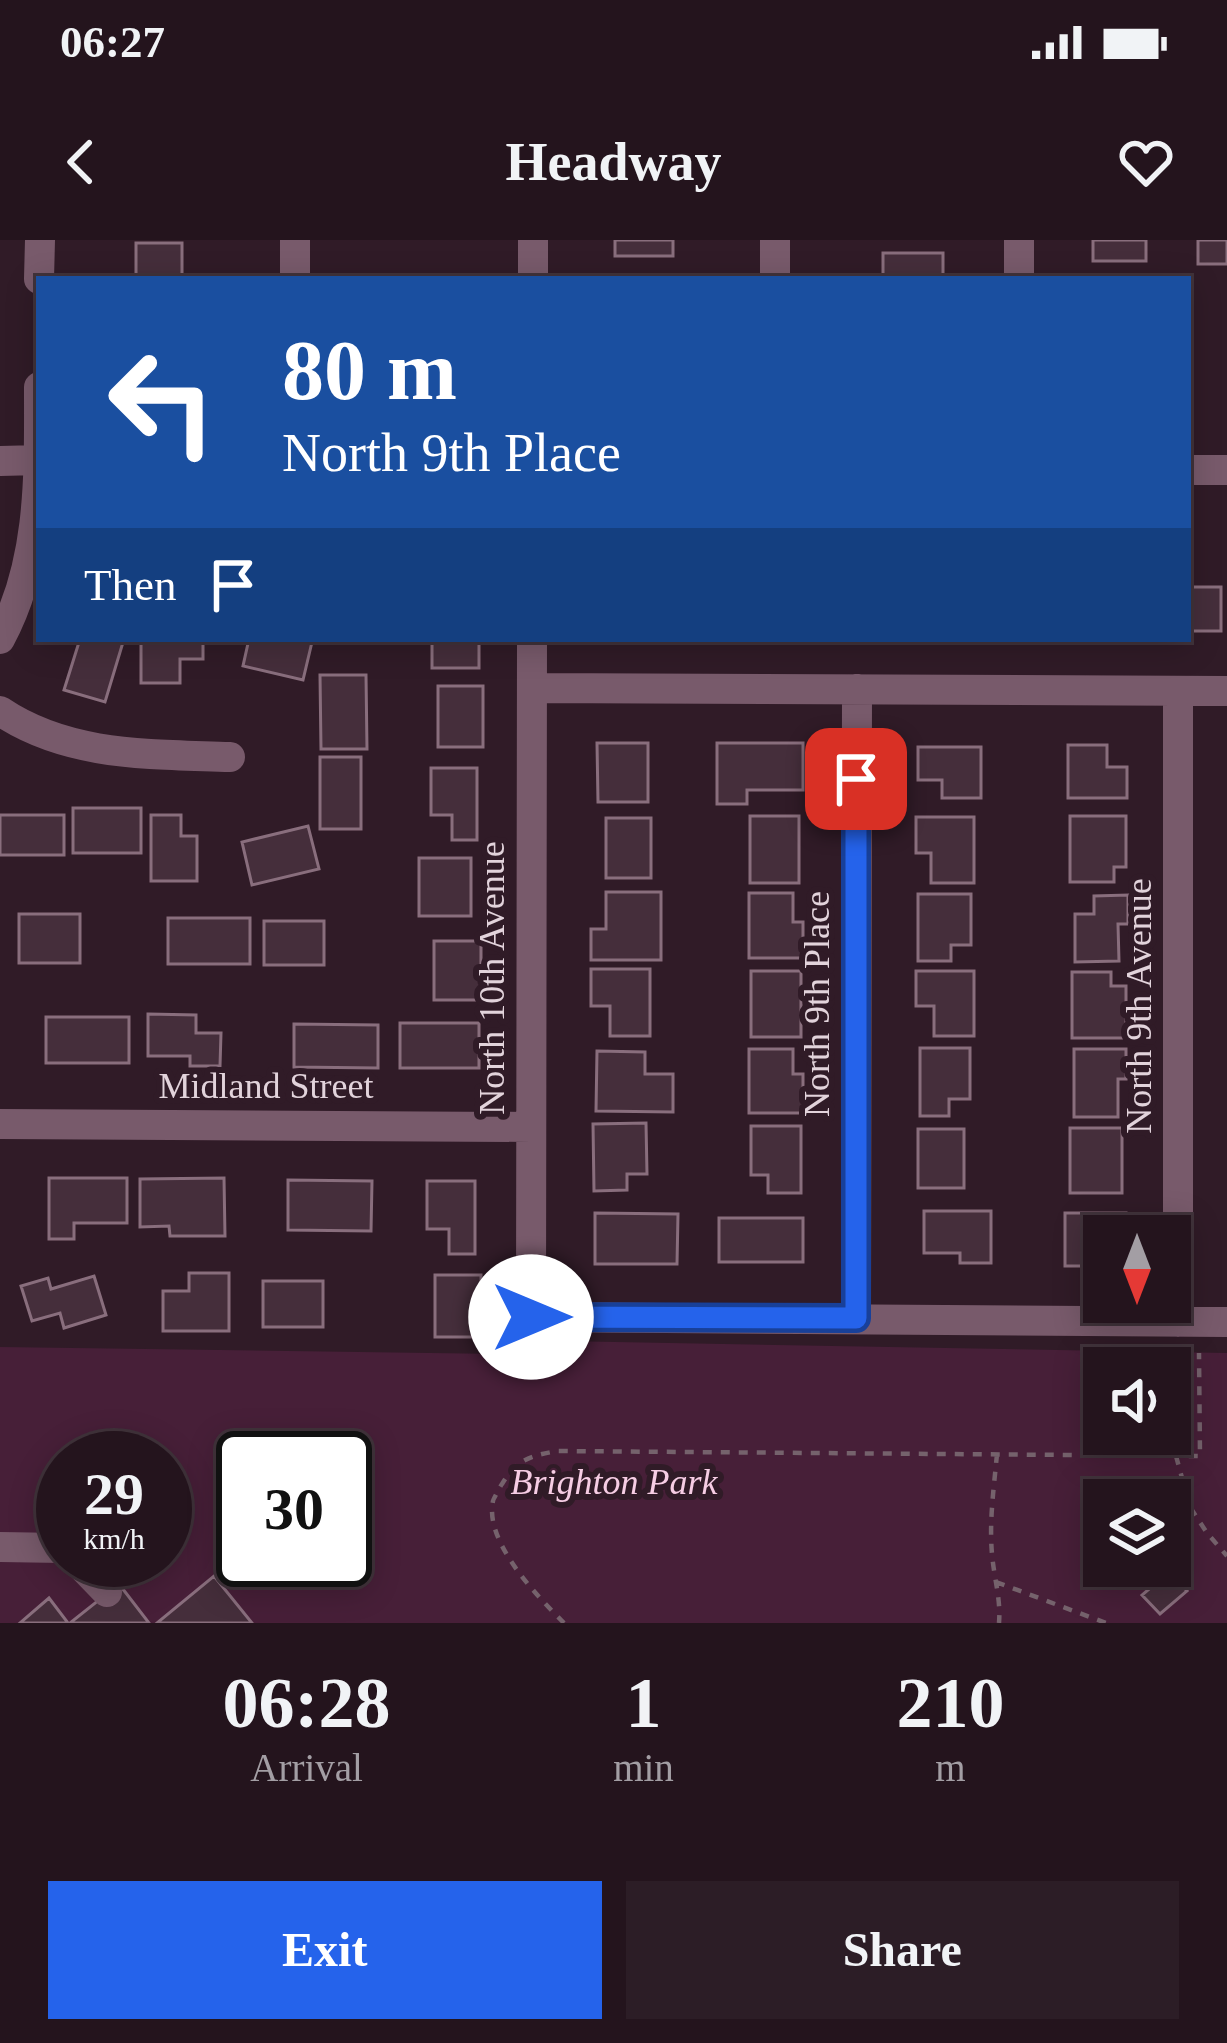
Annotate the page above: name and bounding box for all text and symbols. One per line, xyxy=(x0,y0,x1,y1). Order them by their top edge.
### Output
text: 06:27 xyxy=(60,17,165,67)
icon: back xyxy=(48,129,114,195)
icon: heart xyxy=(1113,129,1179,195)
text: Headway xyxy=(506,132,722,192)
icon: left xyxy=(84,324,240,480)
text: 80 m xyxy=(282,324,457,417)
text: North 9th Place xyxy=(282,423,621,483)
icon: arrive xyxy=(200,552,266,618)
text: Then xyxy=(84,560,176,610)
pin xyxy=(805,728,907,830)
icon: arrive xyxy=(823,746,889,812)
street label: North 10th Avenue xyxy=(472,841,512,1115)
street label: North 9th Avenue xyxy=(1119,878,1159,1134)
street label: North 9th Place xyxy=(797,891,837,1117)
street label: Midland Street xyxy=(159,1066,373,1106)
north arrow xyxy=(1083,1215,1191,1323)
map controls xyxy=(1083,1215,1191,1587)
position arrow xyxy=(468,1254,594,1380)
button: sound xyxy=(1083,1347,1191,1455)
speed limit sign: 30 xyxy=(216,1431,372,1587)
text: 29 xyxy=(84,1461,144,1527)
park label: Brighton Park xyxy=(511,1462,719,1502)
button: layers xyxy=(1083,1479,1191,1587)
text: km/h xyxy=(83,1522,145,1555)
text: 06:28 xyxy=(223,1663,391,1743)
text: 1 xyxy=(625,1663,661,1743)
text: 210 xyxy=(896,1663,1004,1743)
text: Arrival xyxy=(250,1746,363,1789)
text: min xyxy=(613,1746,674,1789)
text: m xyxy=(935,1746,966,1789)
button: Exit xyxy=(48,1881,602,2019)
button: Share xyxy=(626,1881,1179,2019)

